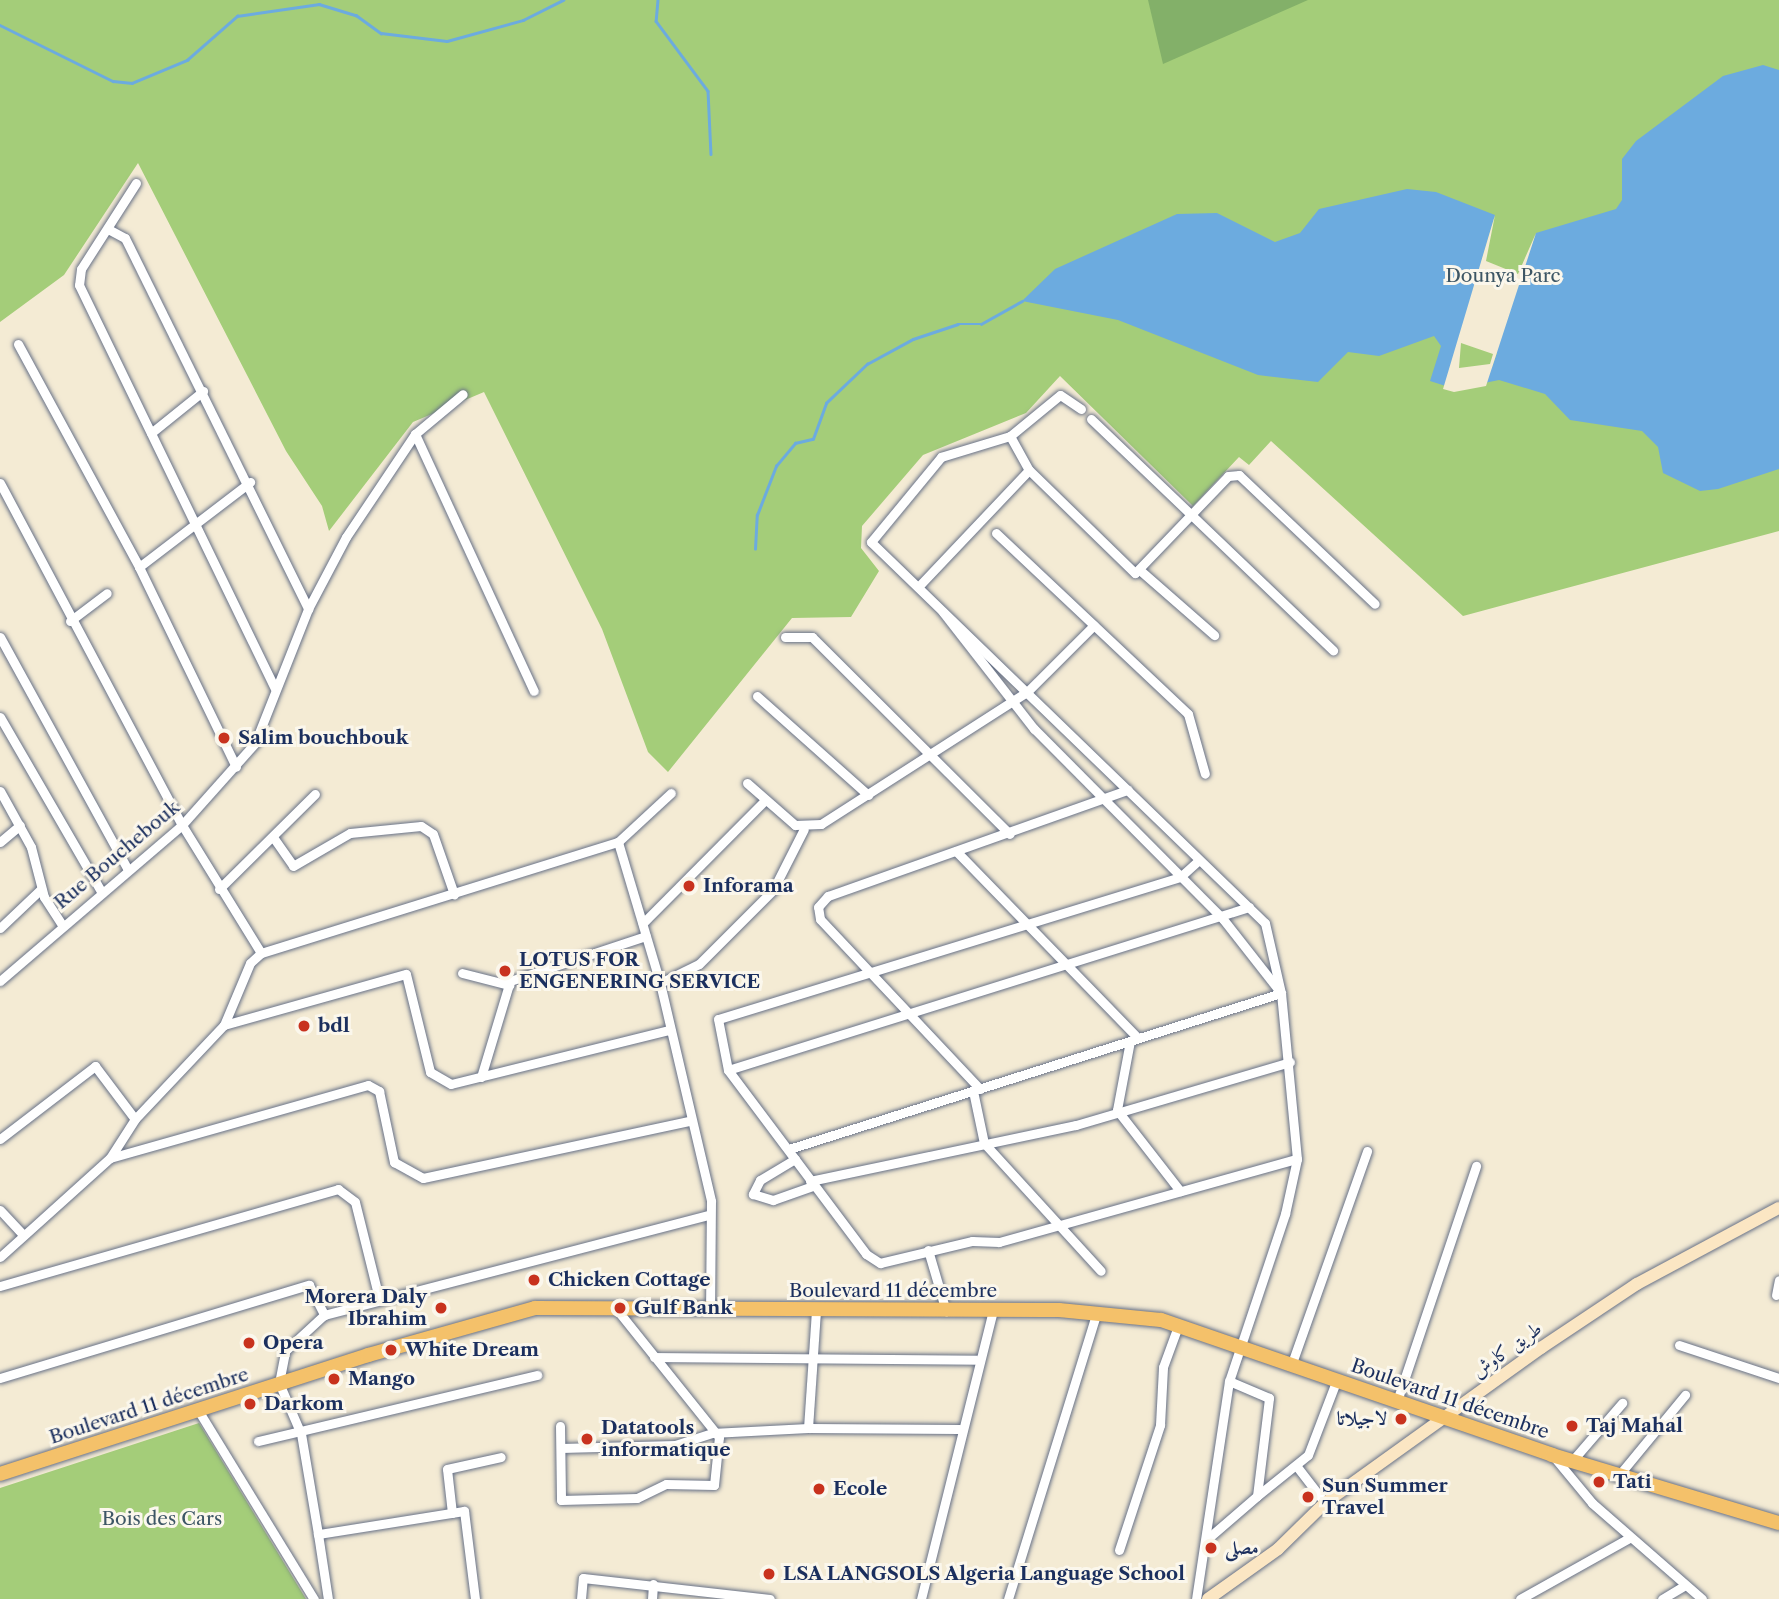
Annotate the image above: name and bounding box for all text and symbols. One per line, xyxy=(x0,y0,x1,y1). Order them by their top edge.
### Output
park label: Dounya Parc xyxy=(1445,265,1561,287)
place label: Salim bouchbouk xyxy=(238,727,408,749)
marker: Salim bouchbouk xyxy=(216,730,232,746)
street label: Rue Bouchebouk xyxy=(50,796,184,914)
place label: Inforama xyxy=(703,875,794,897)
marker: Inforama xyxy=(681,878,697,894)
place label: LOTUS FOR ENGENERING SERVICE xyxy=(519,949,760,993)
marker: LOTUS FOR ENGENERING SERVICE xyxy=(497,963,513,979)
place label: bdl xyxy=(318,1015,350,1037)
marker: bdl xyxy=(296,1018,312,1034)
place label: Chicken Cottage xyxy=(548,1269,711,1291)
marker: Chicken Cottage xyxy=(526,1272,542,1288)
street label: Boulevard 11 décembre xyxy=(789,1280,997,1302)
place label: Morera Daly Ibrahim xyxy=(304,1286,427,1330)
place label: Gulf Bank xyxy=(634,1297,733,1319)
marker: Morera Daly Ibrahim xyxy=(433,1300,449,1316)
marker: Gulf Bank xyxy=(612,1300,628,1316)
street label: طريق كاوش xyxy=(1468,1317,1546,1383)
place label: Opera xyxy=(263,1332,324,1354)
marker: Opera xyxy=(241,1335,257,1351)
place label: White Dream xyxy=(405,1339,539,1361)
marker: White Dream xyxy=(383,1342,399,1358)
street label: Boulevard 11 décembre xyxy=(1348,1354,1552,1444)
street label: Boulevard 11 décembre xyxy=(47,1363,251,1449)
place label: Mango xyxy=(348,1368,415,1390)
marker: Mango xyxy=(326,1371,342,1387)
place label: Darkom xyxy=(264,1393,344,1415)
marker: Darkom xyxy=(242,1396,258,1412)
place label: لاجيلاتا xyxy=(1337,1408,1387,1430)
marker: لاجيلاتا xyxy=(1393,1411,1409,1427)
place label: Taj Mahal xyxy=(1586,1415,1683,1437)
place label: Datatools informatique xyxy=(601,1417,731,1461)
marker: Taj Mahal xyxy=(1564,1418,1580,1434)
marker: Datatools informatique xyxy=(579,1431,595,1447)
place label: Tati xyxy=(1613,1471,1652,1493)
marker: Tati xyxy=(1591,1474,1607,1490)
place label: Sun Summer Travel xyxy=(1322,1475,1448,1519)
place label: Ecole xyxy=(833,1478,887,1500)
marker: Ecole xyxy=(811,1481,827,1497)
marker: Sun Summer Travel xyxy=(1300,1489,1316,1505)
park label: Bois des Cars xyxy=(102,1508,222,1530)
place label: مصلى xyxy=(1225,1537,1259,1559)
marker: مصلى xyxy=(1203,1540,1219,1556)
place label: LSA LANGSOLS Algeria Language School xyxy=(783,1563,1187,1585)
marker: LSA LANGSOLS Algeria Language School xyxy=(761,1566,777,1582)

